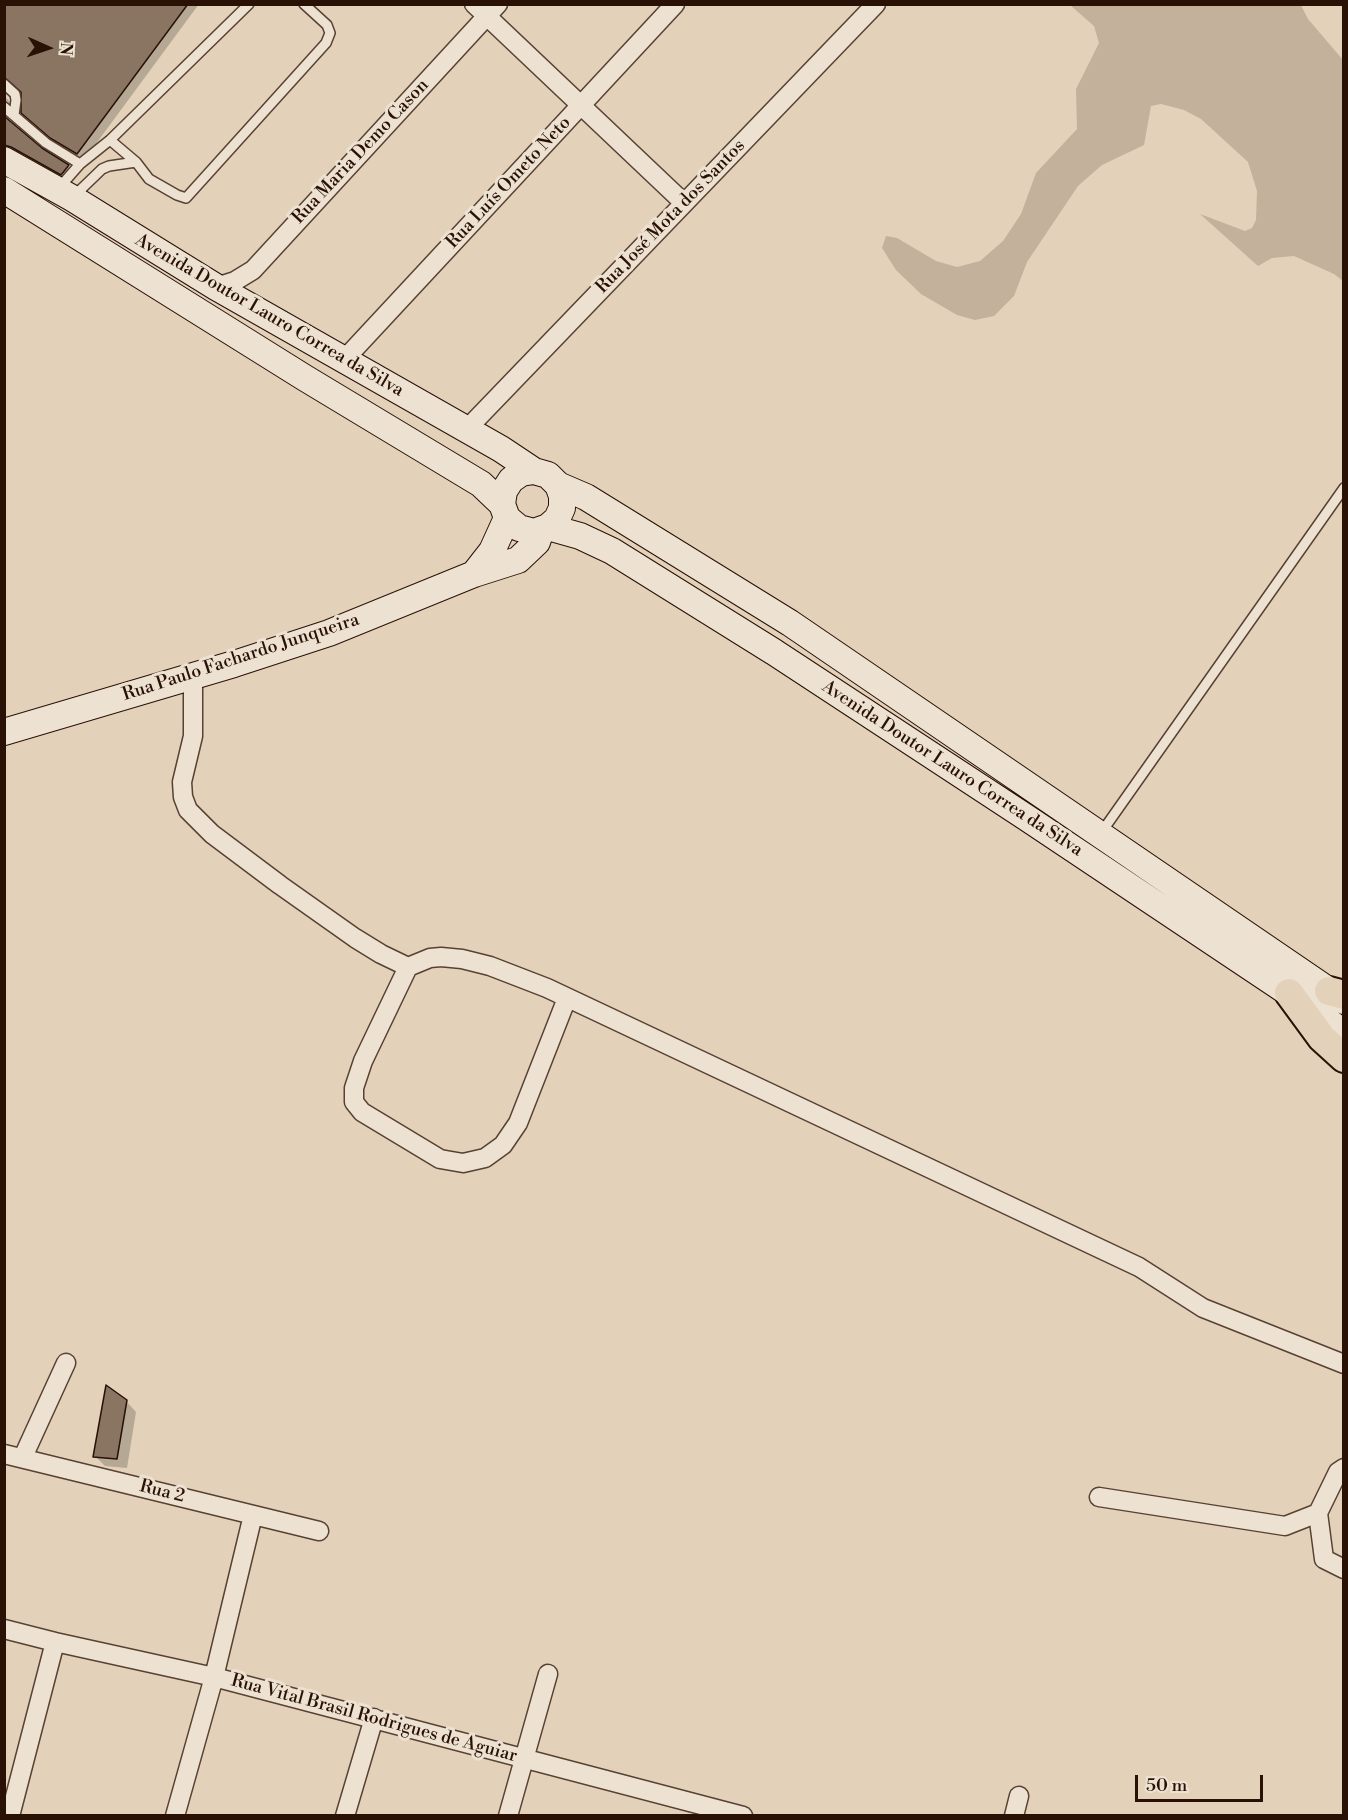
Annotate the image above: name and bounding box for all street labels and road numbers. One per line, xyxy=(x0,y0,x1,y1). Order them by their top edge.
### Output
street label: Rua Maria Demo Cason xyxy=(288,75,434,229)
street label: Rua Luís Ometo Neto xyxy=(442,112,576,254)
street label: Rua José Mota dos Santos xyxy=(592,136,750,298)
street label: Avenida Doutor Lauro Correa da Silva xyxy=(131,230,407,402)
street label: Rua Paulo Fachardo Junqueira xyxy=(120,609,362,707)
street label: Avenida Doutor Lauro Correa da Silva xyxy=(818,676,1086,862)
street label: Rua 2 xyxy=(137,1476,187,1508)
street label: Rua Vital Brasil Rodrigues de Aguiar xyxy=(229,1670,519,1768)

